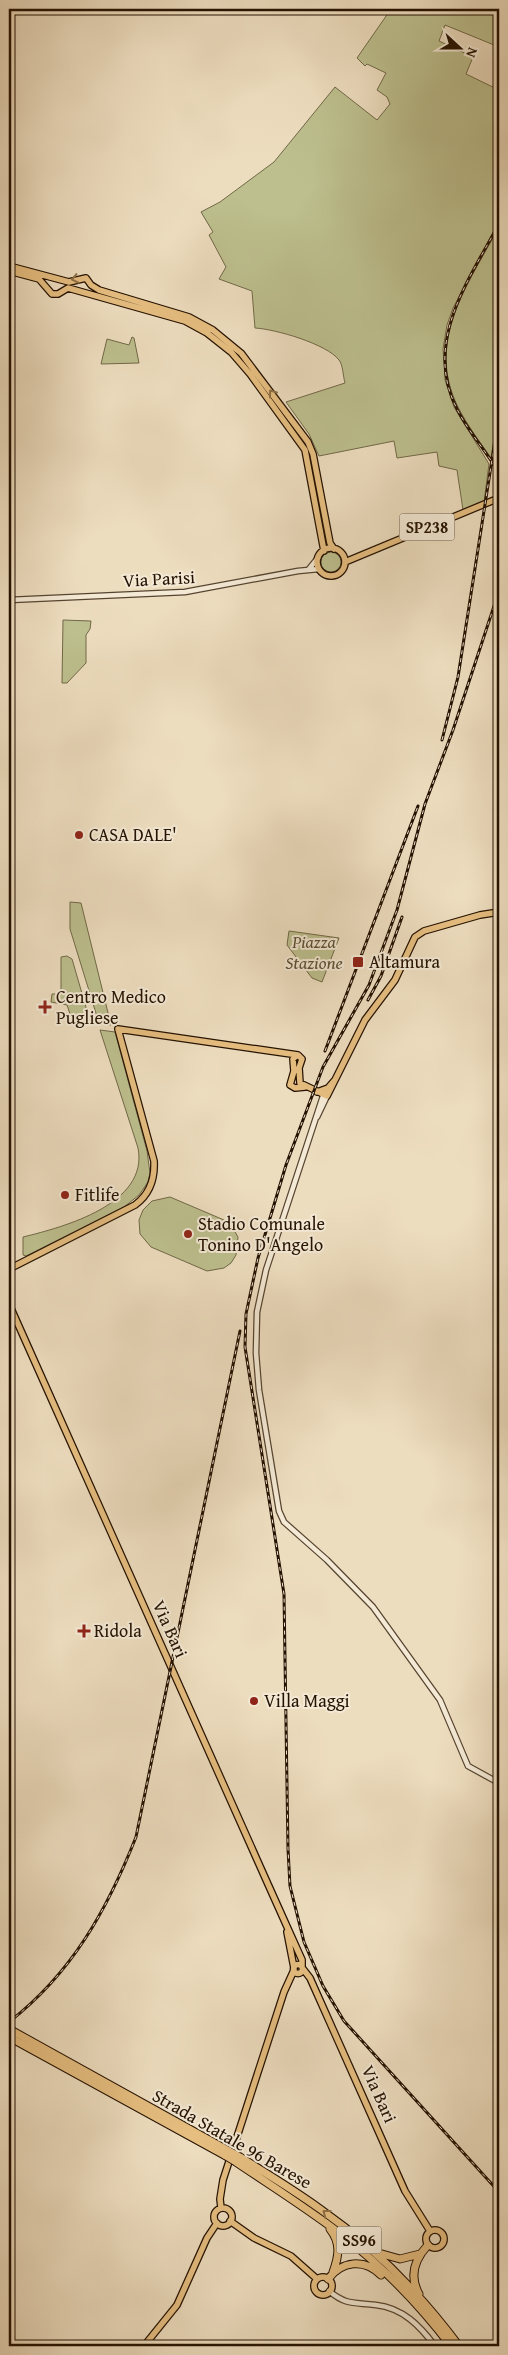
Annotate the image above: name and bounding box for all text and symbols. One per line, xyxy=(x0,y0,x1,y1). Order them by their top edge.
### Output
north arrow xyxy=(436,22,486,72)
text: N xyxy=(461,45,483,61)
one-way arrow xyxy=(70,273,79,284)
one-way arrow xyxy=(270,390,278,399)
road number: SP238 xyxy=(400,514,454,540)
street label: Via Parisi xyxy=(122,563,196,594)
place label: CASA DALE' xyxy=(89,821,177,848)
marker: CASA DALE' xyxy=(73,829,85,841)
park label: Piazza Stazione xyxy=(285,928,343,976)
place label: Altamura xyxy=(369,948,441,975)
marker: Altamura xyxy=(351,955,365,969)
place label: Centro Medico Pugliese xyxy=(56,983,166,1031)
marker: Centro Medico Pugliese xyxy=(38,1000,52,1014)
place label: Fitlife xyxy=(75,1181,120,1208)
marker: Fitlife xyxy=(59,1189,71,1201)
place label: Stadio Comunale Tonino D'Angelo xyxy=(198,1210,325,1258)
marker: Stadio Comunale Tonino D'Angelo xyxy=(182,1228,194,1240)
street label: Via Bari xyxy=(146,1596,195,1662)
place label: Ridola xyxy=(94,1617,142,1644)
marker: Ridola xyxy=(78,1625,90,1637)
place label: Villa Maggi xyxy=(264,1687,350,1714)
marker: Villa Maggi xyxy=(248,1695,260,1707)
street label: Via Bari xyxy=(355,2061,404,2127)
street label: Strada Statale 96 Barese xyxy=(147,2082,317,2195)
one-way arrow xyxy=(322,2210,332,2219)
road number: SS96 xyxy=(336,2226,382,2254)

